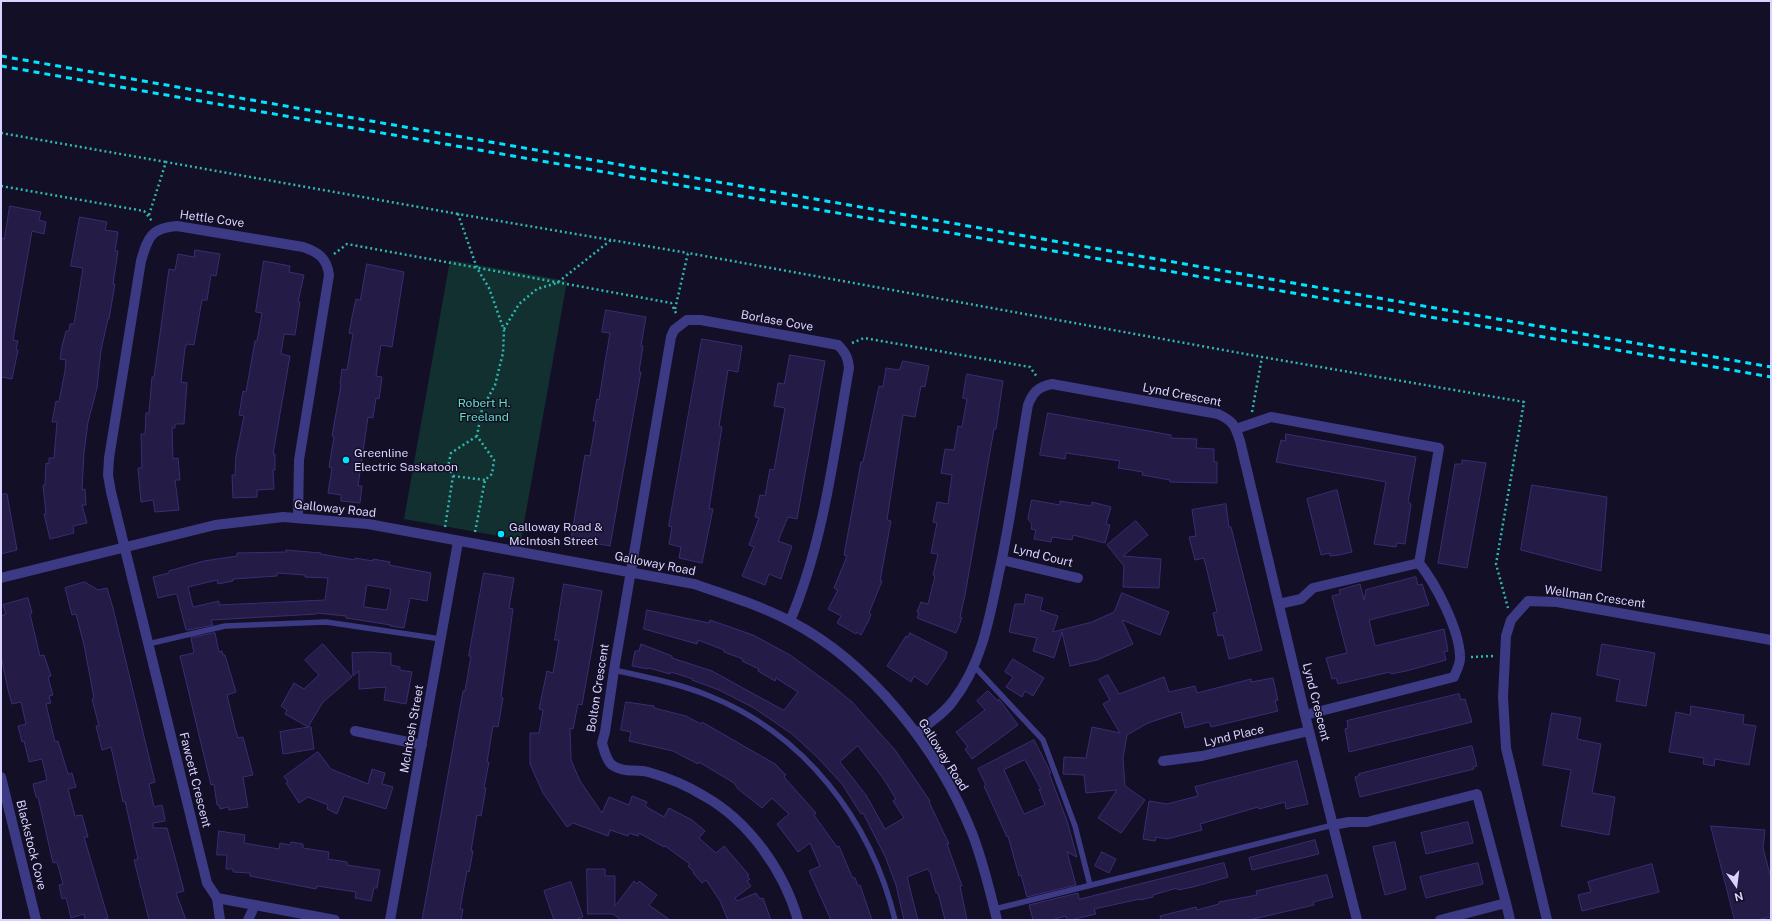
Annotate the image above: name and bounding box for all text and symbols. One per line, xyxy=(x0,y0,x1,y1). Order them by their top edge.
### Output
street label: Hettle Cove xyxy=(179,207,245,231)
street label: Borlase Cove xyxy=(740,308,814,334)
street label: Lynd Crescent xyxy=(1141,380,1223,410)
park label: Robert H. Freeland xyxy=(458,396,510,424)
place label: Greenline Electric Saskatoon xyxy=(354,446,458,474)
marker: Greenline Electric Saskatoon xyxy=(341,455,351,465)
street label: Galloway Road xyxy=(293,498,377,520)
place label: Galloway Road & McIntosh Street xyxy=(509,520,603,548)
marker: Galloway Road & McIntosh Street xyxy=(496,529,506,539)
street label: Lynd Court xyxy=(1012,542,1074,570)
street label: Galloway Road xyxy=(613,549,697,579)
street label: Wellman Crescent xyxy=(1544,583,1646,611)
street label: Bolton Crescent xyxy=(584,643,612,733)
street label: Lynd Crescent xyxy=(1299,661,1333,743)
street label: McIntosh Street xyxy=(397,684,427,774)
street label: Galloway Road xyxy=(915,716,971,794)
street label: Lynd Place xyxy=(1203,722,1265,750)
street label: Fawcett Crescent xyxy=(176,731,214,829)
street label: Blackstock Cove xyxy=(13,798,49,892)
north arrow xyxy=(1716,865,1756,905)
text: N xyxy=(1733,890,1745,904)

